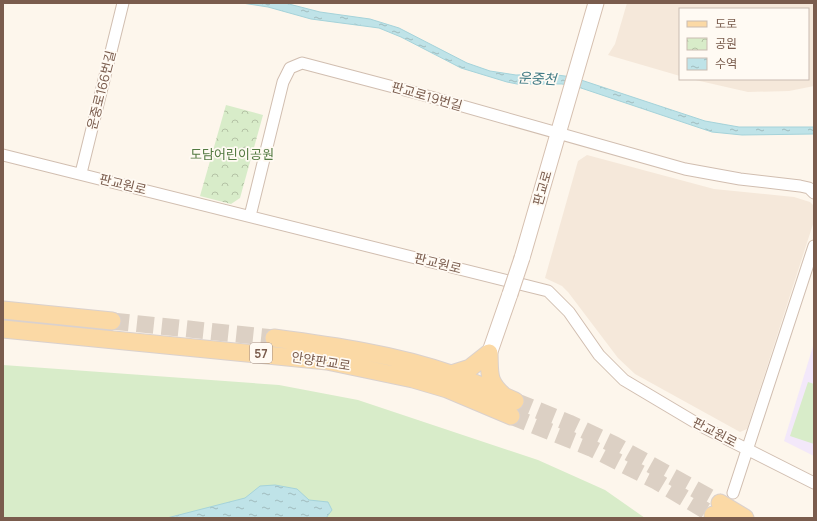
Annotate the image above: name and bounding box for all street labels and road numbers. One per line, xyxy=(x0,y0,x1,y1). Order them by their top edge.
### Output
street label: 운중로166번길 xyxy=(82,49,120,131)
street label: 판교로19번길 xyxy=(389,77,465,115)
street label: 판교로 xyxy=(528,168,556,208)
street label: 판교원로 xyxy=(98,169,148,199)
street label: 판교원로 xyxy=(413,248,463,278)
road number: 57 xyxy=(250,343,272,363)
street label: 안양판교로 xyxy=(290,347,352,375)
street label: 판교원로 xyxy=(690,413,740,451)

